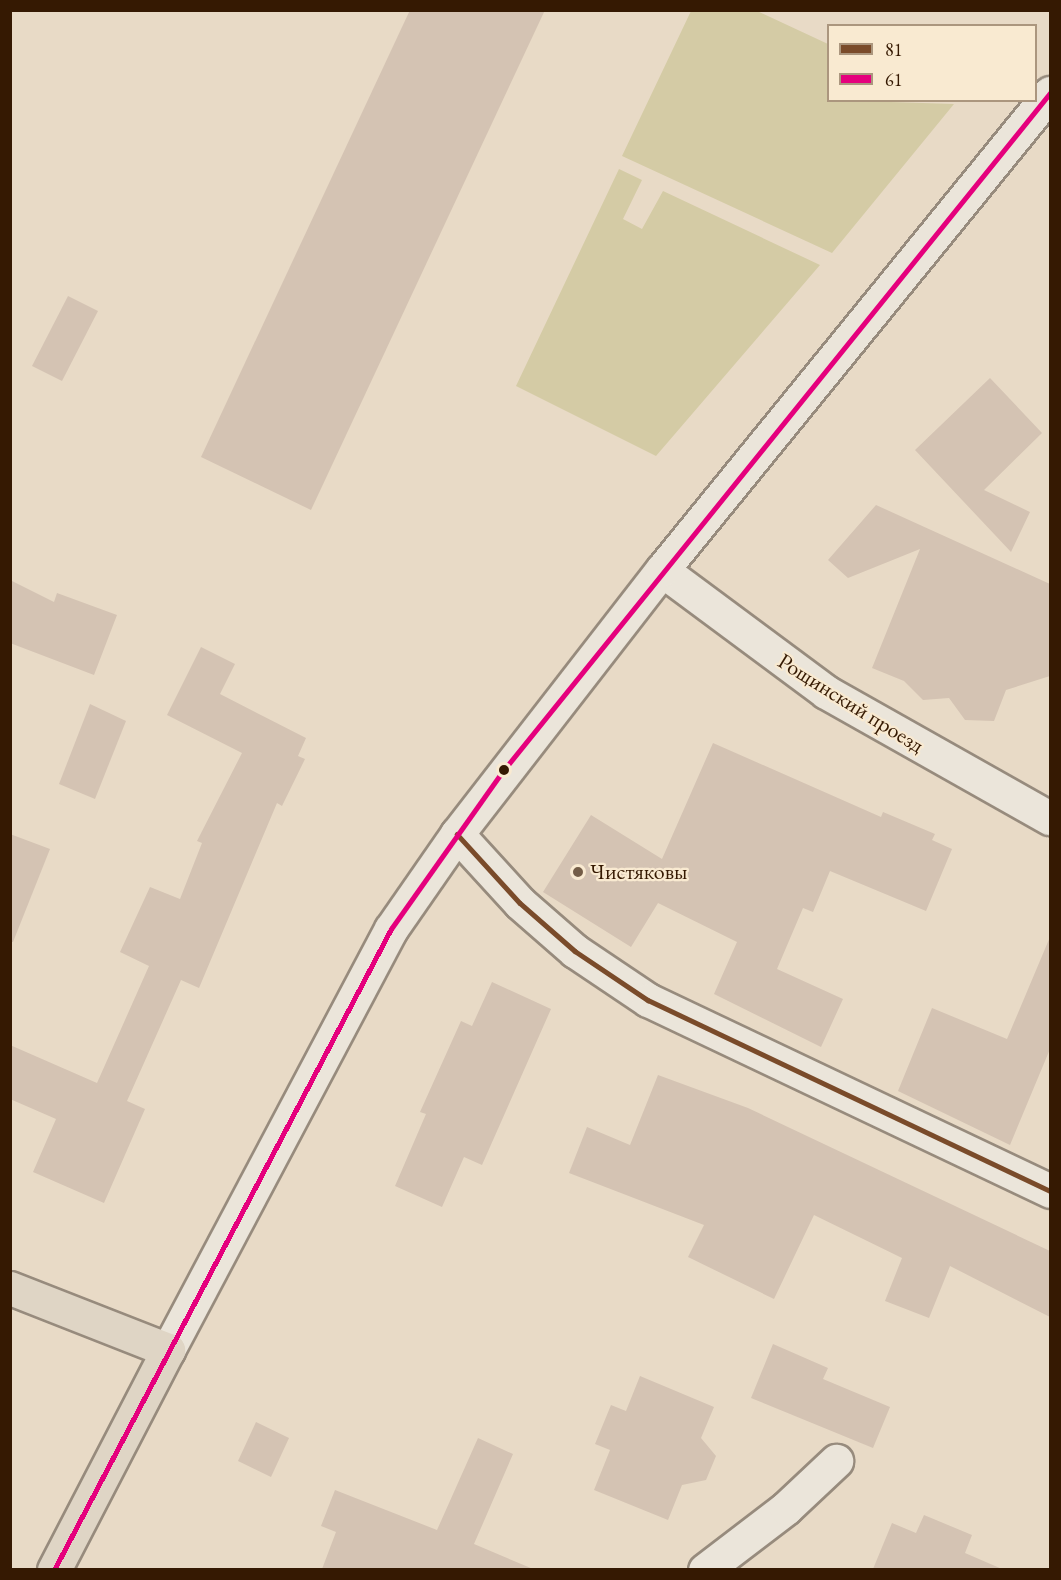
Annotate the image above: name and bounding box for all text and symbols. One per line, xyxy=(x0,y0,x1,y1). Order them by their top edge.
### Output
legend xyxy=(827,24,1037,102)
text: 81 xyxy=(885,38,902,61)
text: 61 xyxy=(885,68,902,91)
street label: Рощинский проезд xyxy=(773,648,929,758)
unlabelled marker xyxy=(498,764,510,776)
place label: Чистяковы xyxy=(590,859,688,885)
marker: Чистяковы xyxy=(571,865,585,879)

